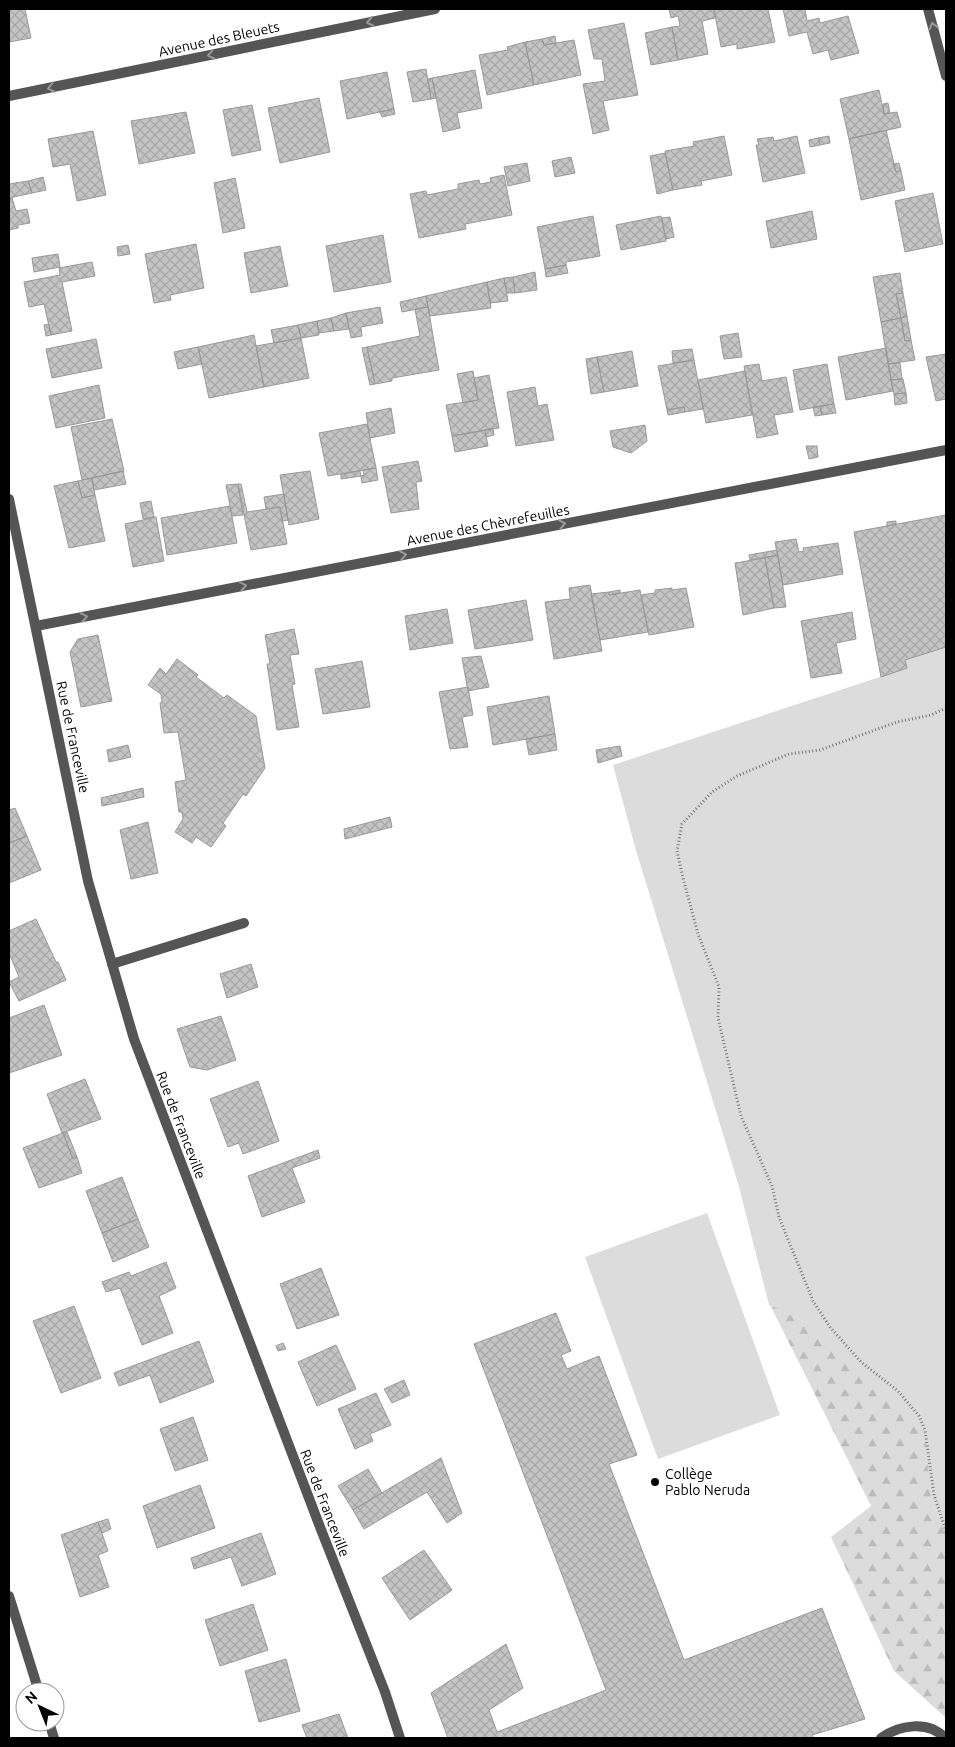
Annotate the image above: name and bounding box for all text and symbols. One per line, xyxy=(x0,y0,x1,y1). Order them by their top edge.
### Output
one-way arrow xyxy=(365,16,374,27)
street label: Avenue des Bleuets xyxy=(157,18,281,60)
one-way arrow xyxy=(928,22,938,30)
one-way arrow xyxy=(206,49,215,60)
one-way arrow xyxy=(47,82,56,92)
street label: Avenue des Chèvrefeuilles xyxy=(405,501,571,549)
one-way arrow xyxy=(558,520,567,530)
one-way arrow xyxy=(398,550,407,561)
one-way arrow xyxy=(239,581,248,592)
one-way arrow xyxy=(79,612,88,622)
street label: Rue de Franceville xyxy=(53,680,93,794)
street label: Rue de Franceville xyxy=(153,1069,209,1181)
street label: Rue de Franceville xyxy=(297,1447,353,1559)
place label: Collège Pablo Neruda xyxy=(665,1466,750,1498)
marker: Collège Pablo Neruda xyxy=(649,1476,661,1488)
north arrow xyxy=(15,1682,65,1732)
text: N xyxy=(22,1688,40,1707)

